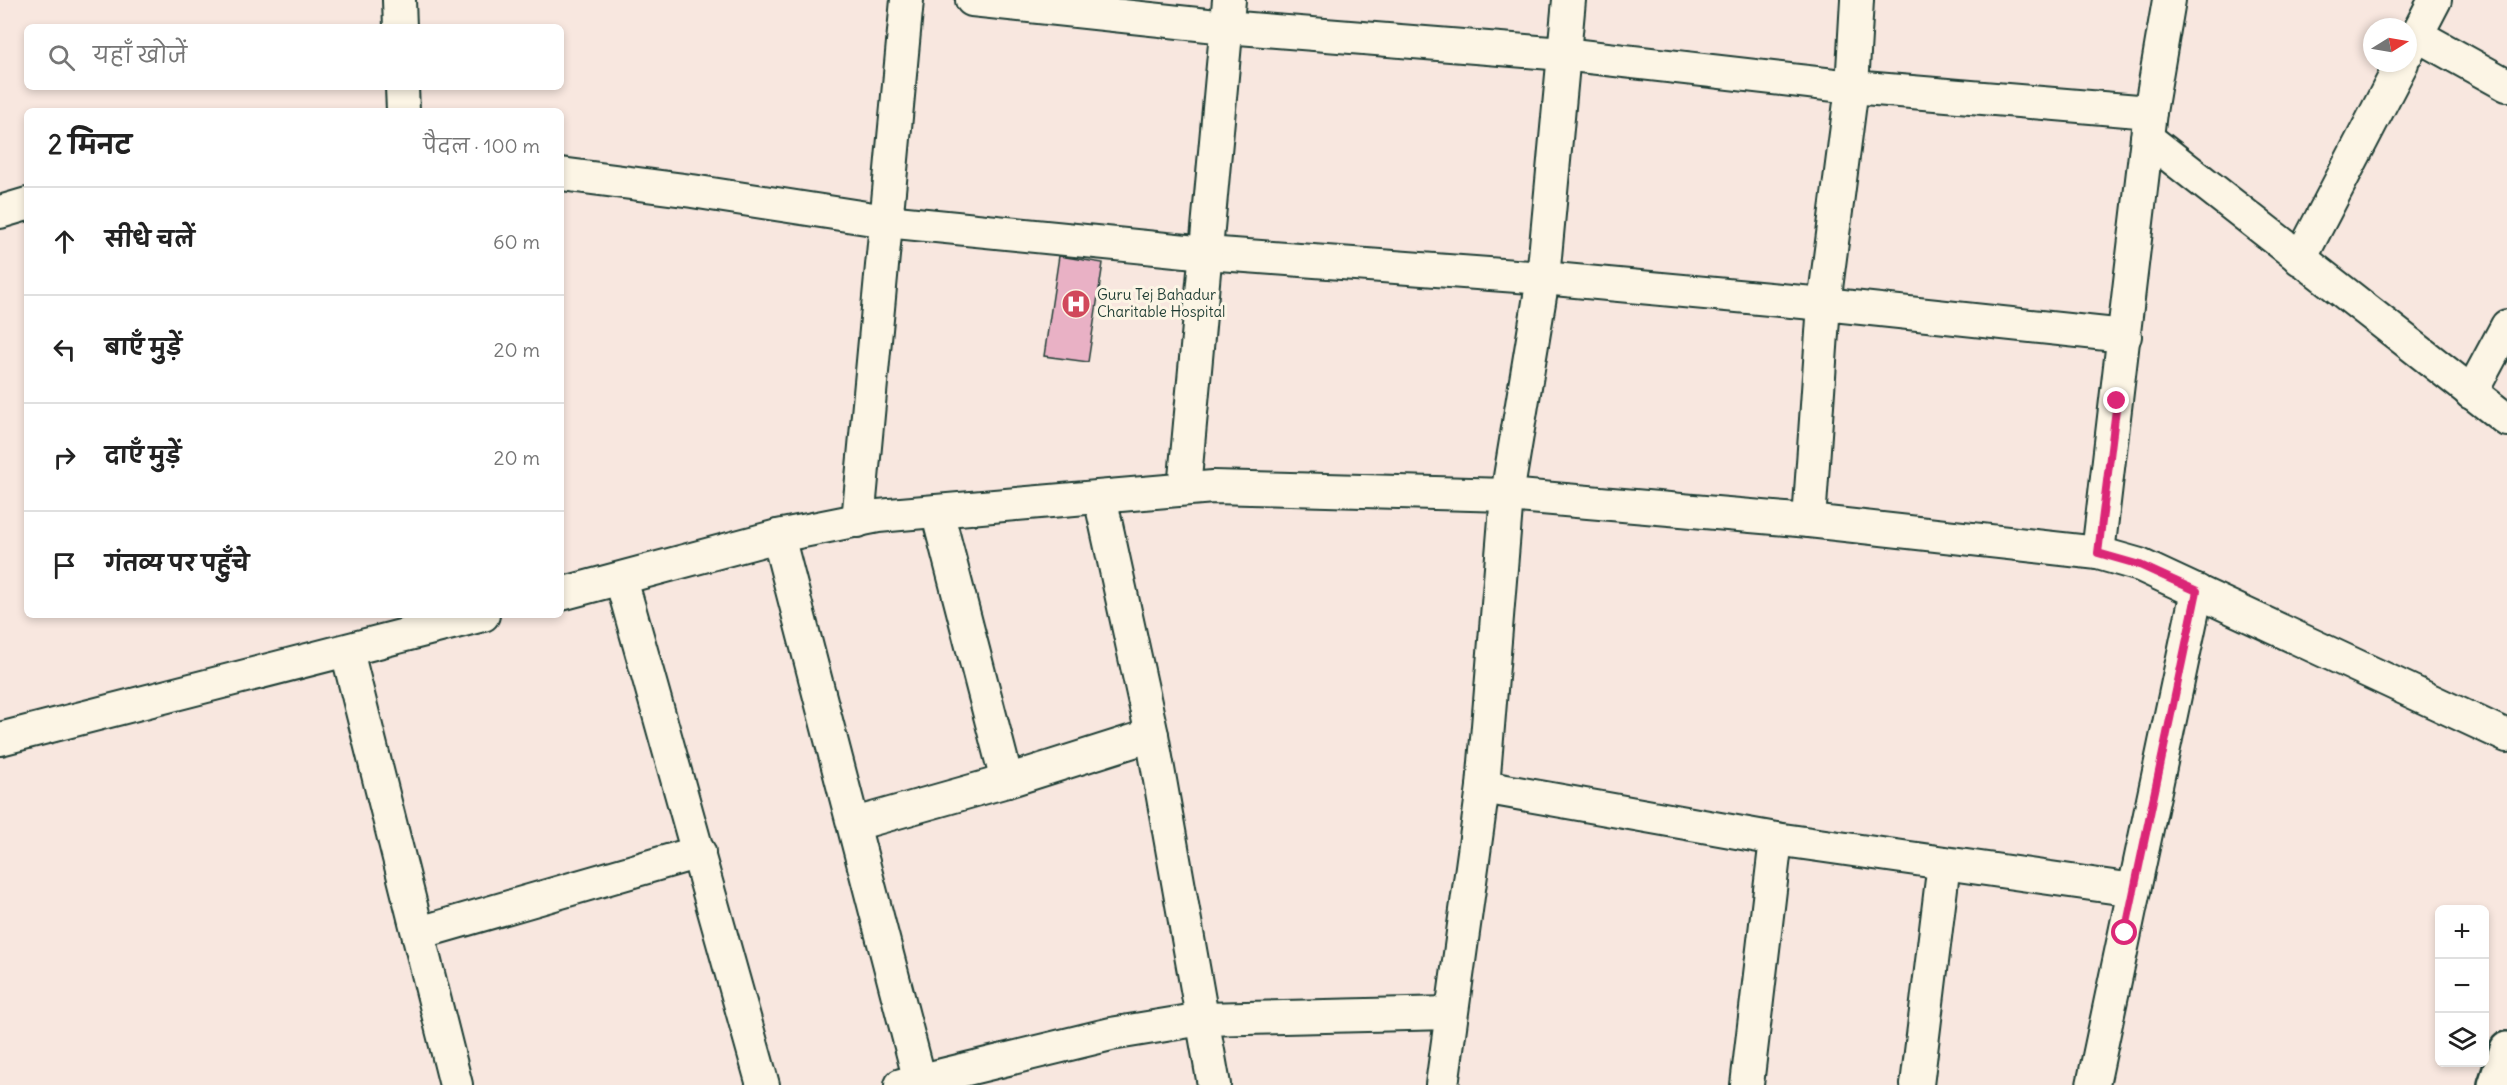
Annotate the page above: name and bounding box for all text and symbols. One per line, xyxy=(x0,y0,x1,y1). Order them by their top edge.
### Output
north arrow xyxy=(2363,18,2417,72)
search box xyxy=(24,24,564,90)
icon: search xyxy=(45,41,78,74)
text: यहाँ खोजें xyxy=(93,41,187,69)
text: 2 मिनट xyxy=(48,128,132,161)
text: पैदल · 100 m xyxy=(423,133,540,158)
icon: ahead xyxy=(48,225,81,258)
text: सीधे चलें xyxy=(105,225,195,253)
text: 60 m xyxy=(493,229,540,254)
place label: Guru Tej Bahadur Charitable Hospital xyxy=(1097,285,1225,321)
hospital icon: Guru Tej Bahadur Charitable Hospital xyxy=(1060,288,1092,320)
icon: left xyxy=(48,333,81,366)
text: बाएँ मुड़ें xyxy=(105,333,182,361)
text: 20 m xyxy=(494,337,540,362)
route end xyxy=(2103,387,2129,413)
icon: right xyxy=(48,441,81,474)
text: दाएँ मुड़ें xyxy=(105,441,181,469)
text: 20 m xyxy=(494,445,540,470)
icon: arrive xyxy=(48,549,81,582)
text: गंतव्य पर पहुँचे xyxy=(105,549,249,577)
map controls xyxy=(2435,905,2489,1067)
button: + xyxy=(2435,905,2489,959)
route start xyxy=(2111,919,2137,945)
button: − xyxy=(2435,959,2489,1013)
button: layers xyxy=(2435,1013,2489,1067)

